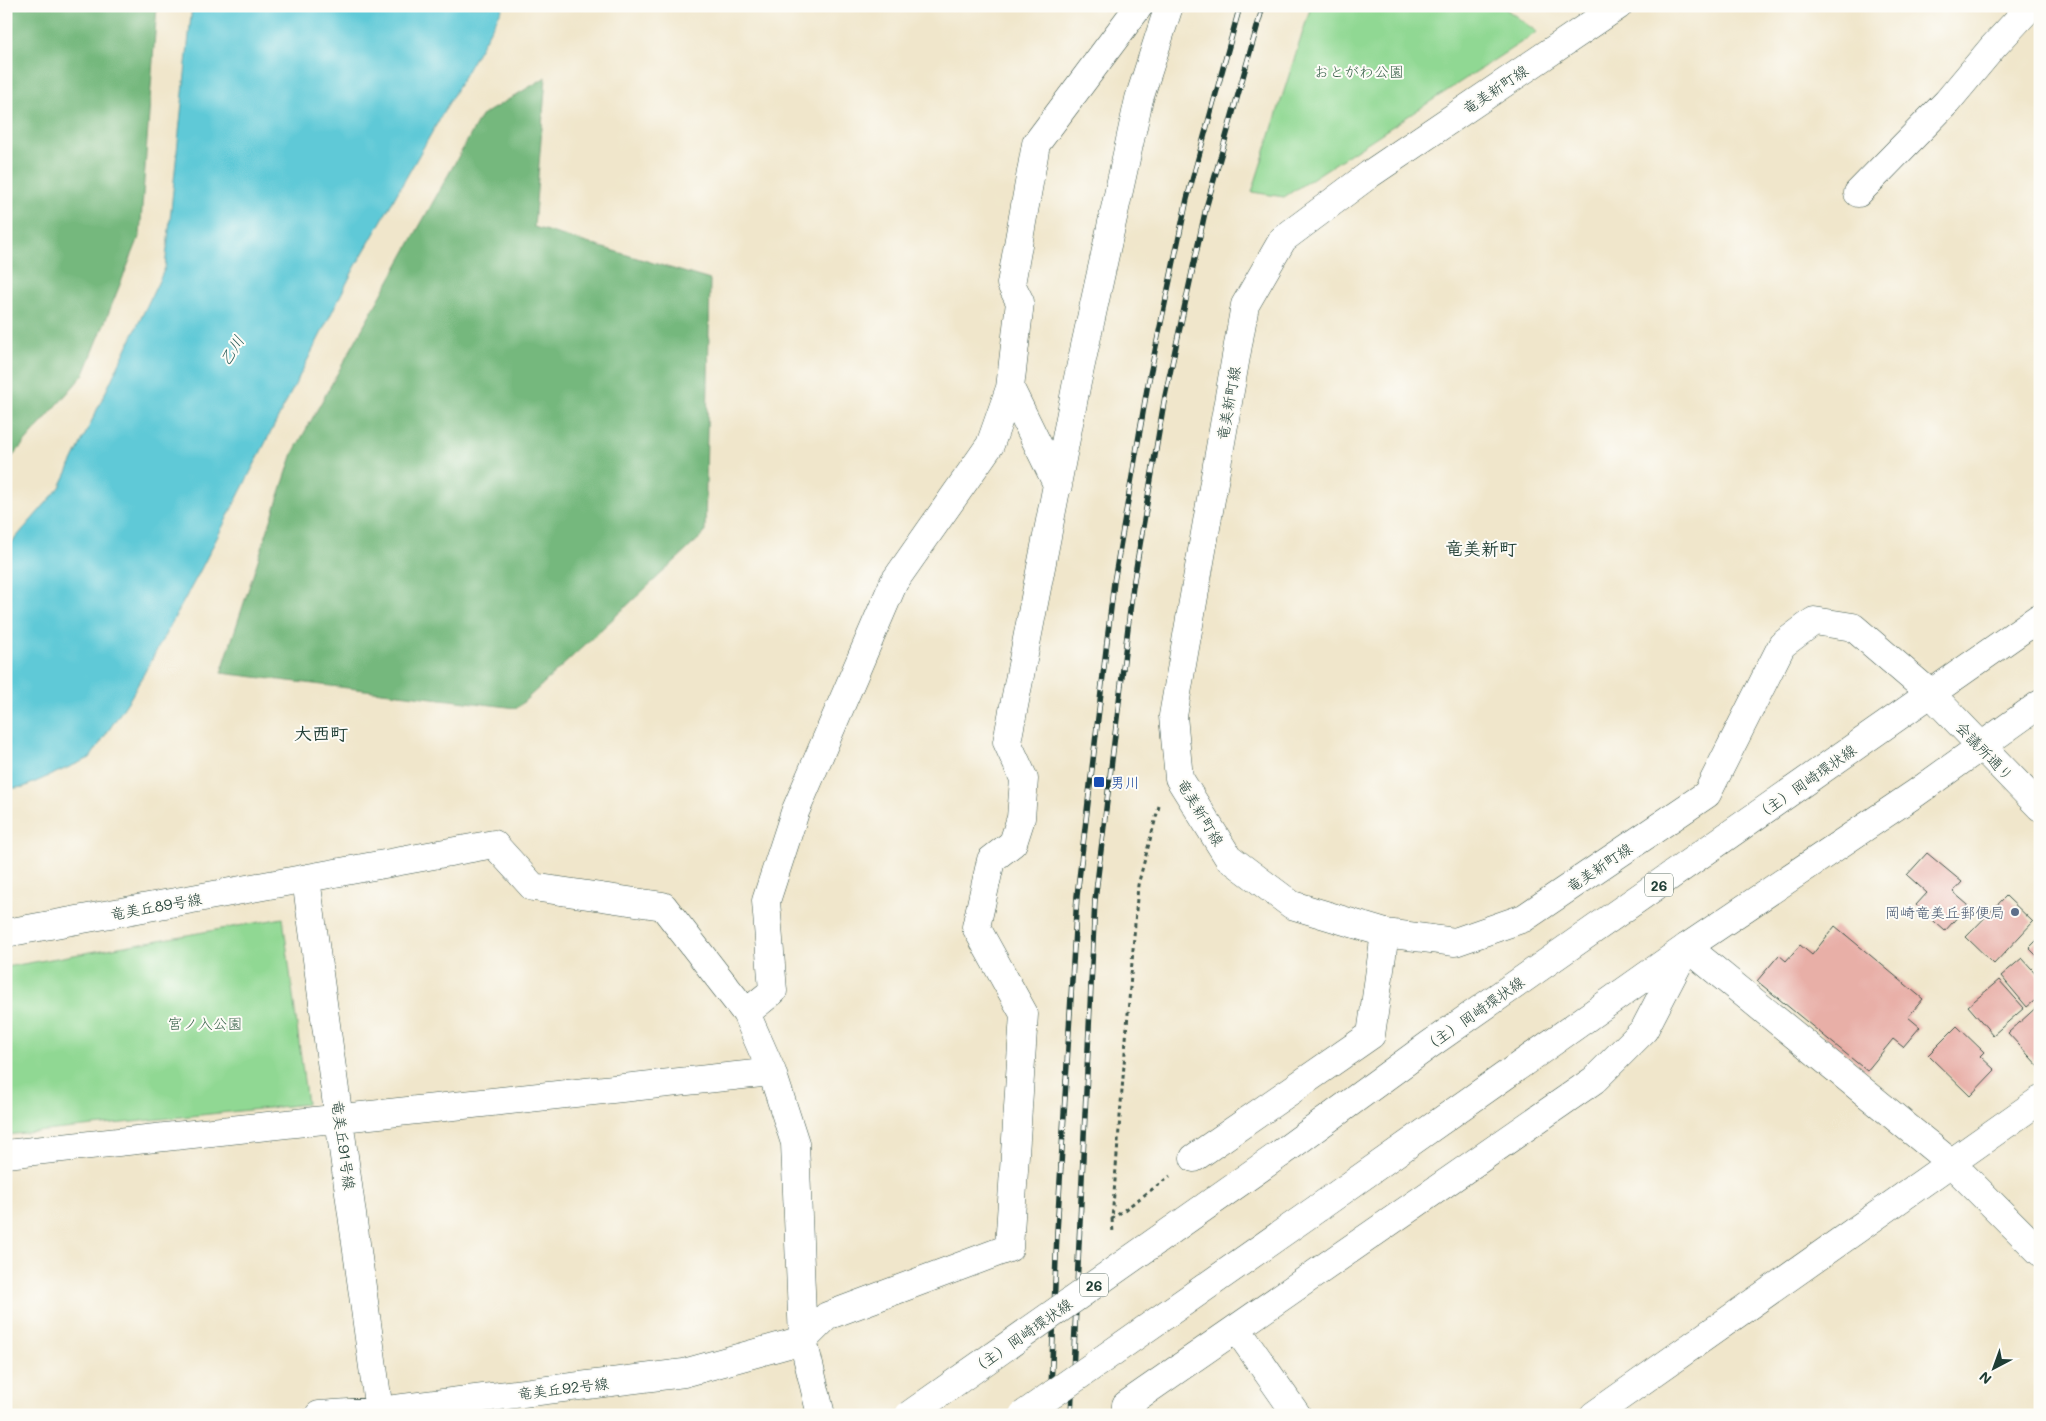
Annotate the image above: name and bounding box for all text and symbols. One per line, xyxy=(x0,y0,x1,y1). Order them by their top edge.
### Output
street label: 竜美新町線 xyxy=(1458,60,1532,118)
park label: おとがわ公園 xyxy=(1314,61,1404,81)
water label: 乙川 xyxy=(214,331,248,369)
street label: 竜美新町線 xyxy=(1212,364,1244,442)
district label: 竜美新町 xyxy=(1445,536,1517,560)
street label: 会議所通り xyxy=(1952,717,2018,785)
district label: 大西町 xyxy=(294,721,348,745)
street label: （主）岡崎環状線 xyxy=(1750,739,1860,825)
place label: 男川 xyxy=(1110,772,1140,792)
marker: 男川 xyxy=(1092,775,1106,789)
street label: 竜美新町線 xyxy=(1173,775,1229,849)
street label: 竜美新町線 xyxy=(1562,838,1636,896)
road number: 26 xyxy=(1645,874,1673,896)
street label: 竜美丘89号線 xyxy=(108,888,204,924)
place label: 岡崎竜美丘郵便局 xyxy=(1885,902,2005,922)
marker: 岡崎竜美丘郵便局 xyxy=(2009,906,2021,918)
street label: （主）岡崎環状線 xyxy=(1418,971,1528,1057)
park label: 宮ノ入公園 xyxy=(167,1013,243,1033)
street label: 竜美丘91号線 xyxy=(328,1099,360,1191)
road number: 26 xyxy=(1080,1274,1108,1296)
street label: （主）岡崎環状線 xyxy=(966,1293,1076,1379)
north arrow xyxy=(1968,1344,2018,1394)
text: N xyxy=(1975,1368,1995,1389)
street label: 竜美丘92号線 xyxy=(516,1372,610,1404)

